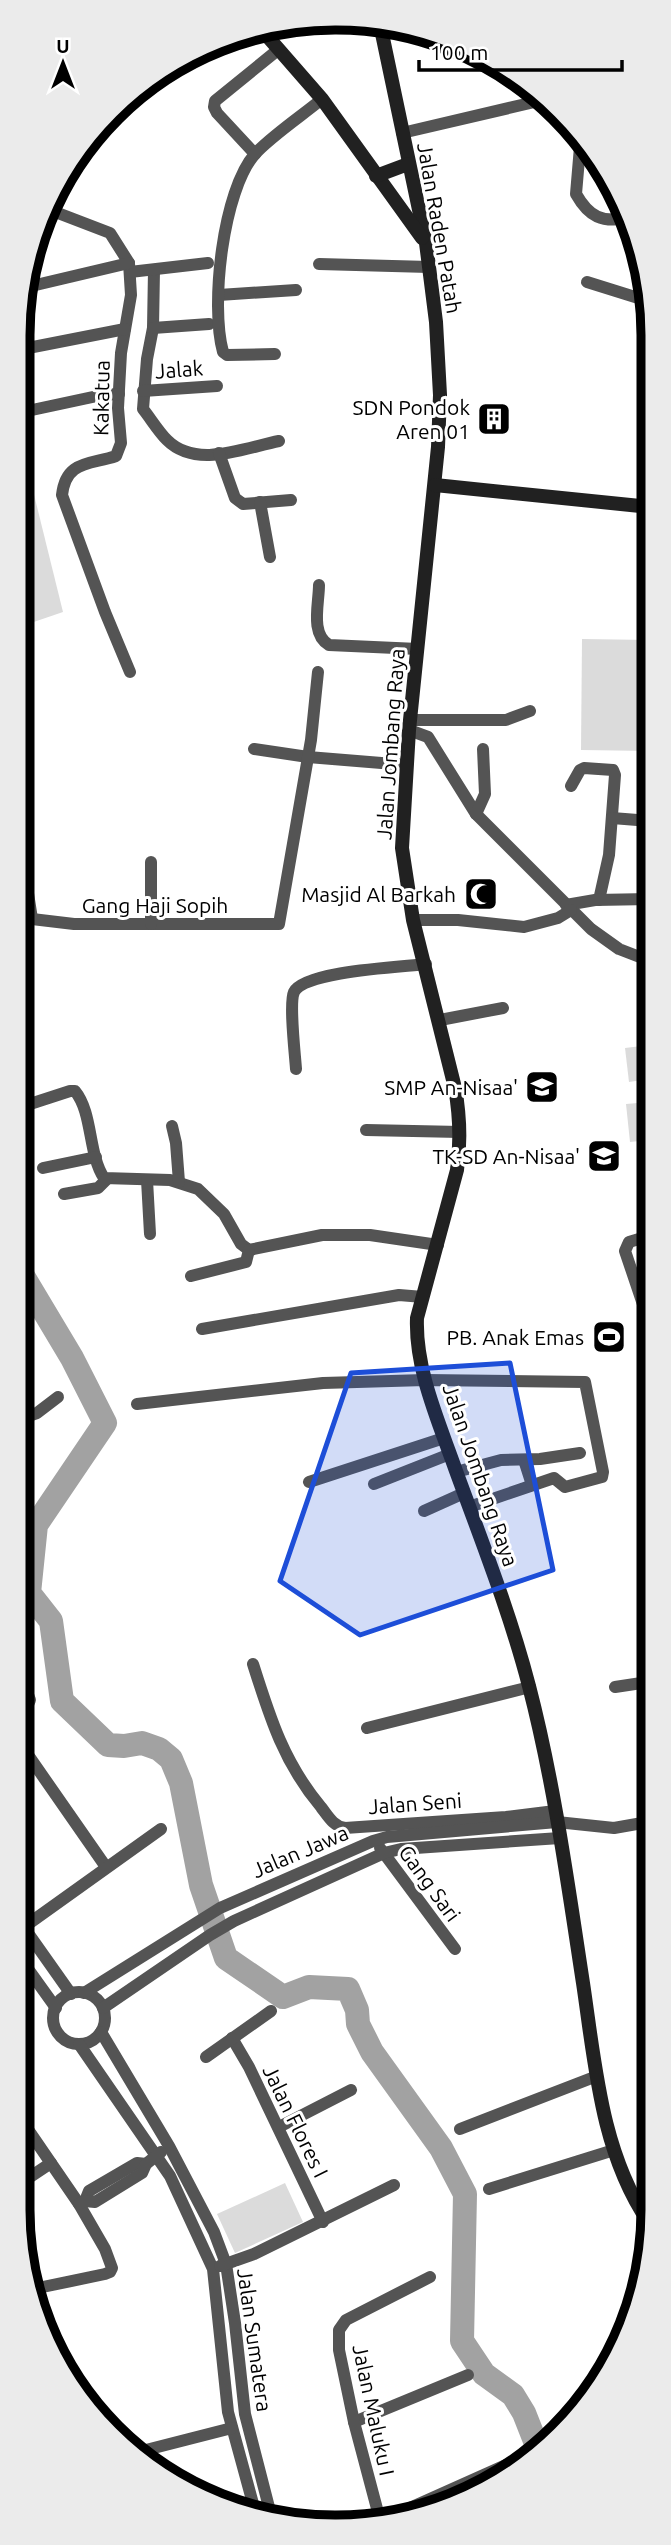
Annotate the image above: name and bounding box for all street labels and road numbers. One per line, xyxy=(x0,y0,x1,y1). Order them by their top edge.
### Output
street label: Jalan Raden Patah xyxy=(413,141,467,315)
street label: Jalak xyxy=(154,355,204,383)
street label: Kakatua xyxy=(88,360,114,436)
street label: Jalan Jombang Raya xyxy=(371,648,409,840)
street label: Gang Haji Sopih xyxy=(82,893,228,917)
street label: Jalan Jombang Raya xyxy=(438,1380,524,1570)
street label: Jalan Seni xyxy=(367,1788,463,1818)
street label: Jalan Jawa xyxy=(248,1820,352,1882)
street label: Gang Sari xyxy=(394,1840,466,1926)
street label: Jalan Flores I xyxy=(258,2061,334,2181)
street label: Jalan Sumatera xyxy=(233,2267,277,2413)
street label: Jalan Maluku I xyxy=(348,2342,400,2478)

